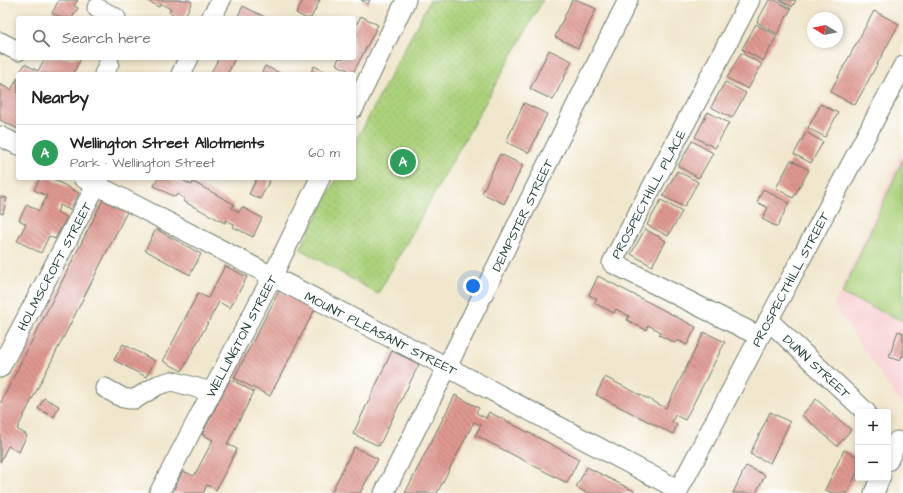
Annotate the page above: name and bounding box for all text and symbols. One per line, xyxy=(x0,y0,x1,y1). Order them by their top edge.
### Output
north arrow xyxy=(807,12,843,48)
search box xyxy=(16,16,356,60)
icon: search xyxy=(30,27,52,49)
text: Search here xyxy=(62,28,151,49)
text: Nearby xyxy=(32,86,89,110)
street label: PROSPECTHILL PLACE xyxy=(607,127,691,262)
text: Wellington Street Allotments xyxy=(70,133,264,154)
text: A xyxy=(41,144,49,162)
text: 60 m xyxy=(308,144,340,162)
pin: A xyxy=(390,147,416,177)
text: Park · Wellington Street xyxy=(70,154,215,172)
street label: DEMPSTER STREET xyxy=(488,155,558,275)
street label: HOLMSCROFT STREET xyxy=(13,198,97,334)
street label: PROSPECTHILL STREET xyxy=(748,208,834,350)
street label: WELLINGTON STREET xyxy=(202,271,282,401)
your location xyxy=(463,276,483,296)
street label: MOUNT PLEASANT STREET xyxy=(301,288,461,381)
street label: DUNN STREET xyxy=(779,331,855,403)
map controls xyxy=(855,409,891,481)
button: + xyxy=(855,409,891,445)
button: − xyxy=(855,445,891,481)

